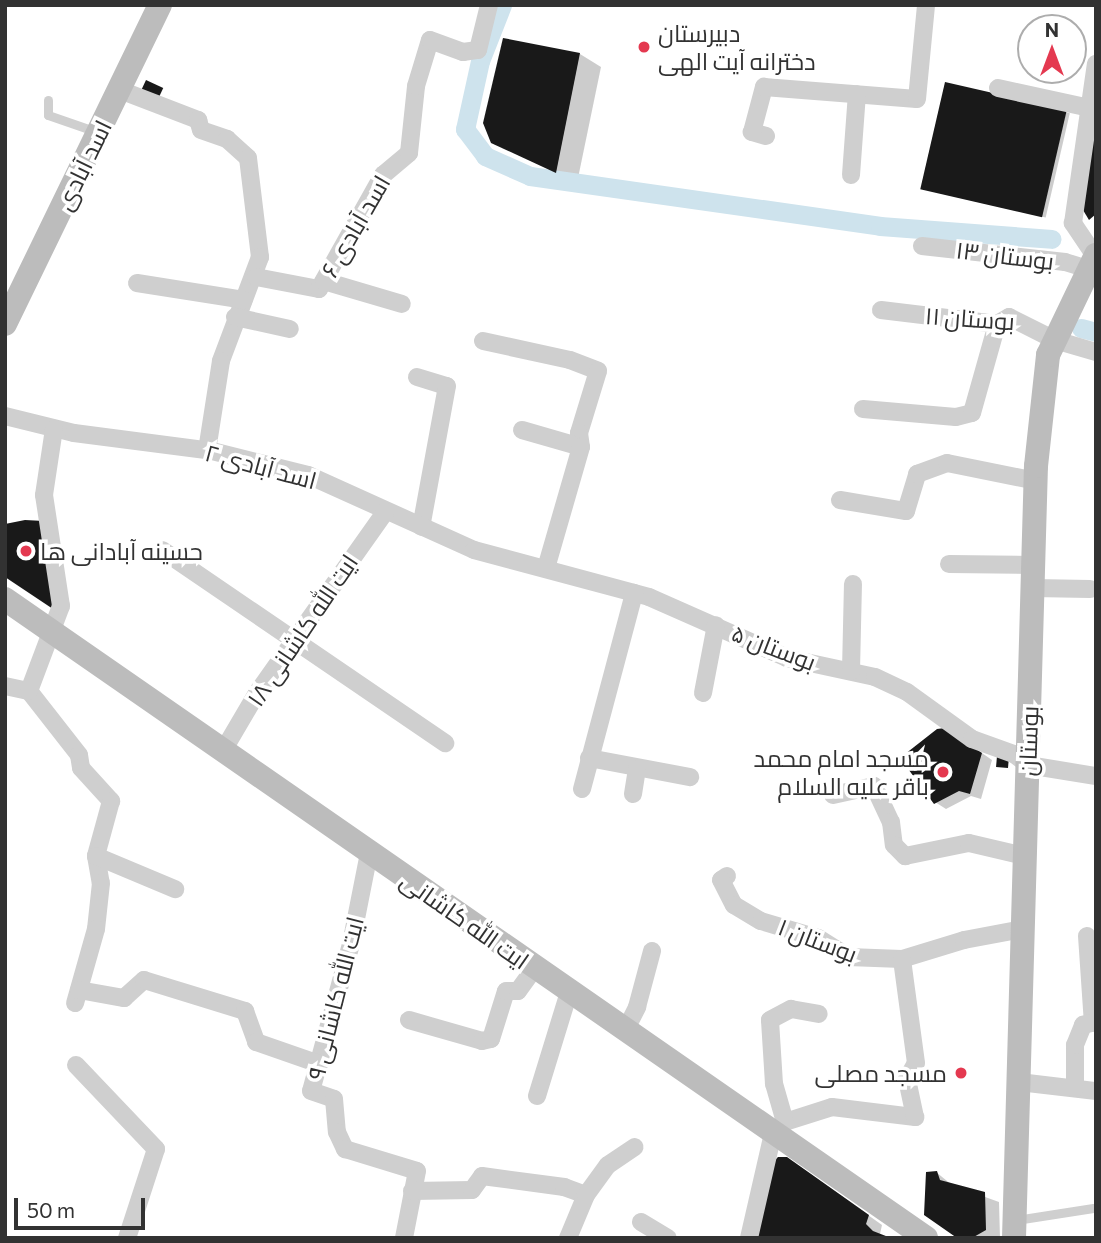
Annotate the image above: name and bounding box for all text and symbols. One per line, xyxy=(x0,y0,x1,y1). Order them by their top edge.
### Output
north arrow xyxy=(1017,14,1087,84)
text: N xyxy=(1045,18,1059,41)
place label: دبیرستان دخترانه آیت الهی xyxy=(658,19,816,75)
marker: دبیرستان دخترانه آیت الهی xyxy=(636,39,652,55)
street label: اسد آبادی xyxy=(49,115,117,215)
street label: اسد آبادی ۶ xyxy=(314,170,396,282)
street label: بوستان ۱۳ xyxy=(954,235,1056,275)
street label: بوستان ۱۱ xyxy=(924,301,1016,335)
street label: اسد آبادی ۲ xyxy=(202,437,320,495)
place label: حسینه آبادانی ها xyxy=(40,537,203,565)
marker: حسینه آبادانی ها xyxy=(18,543,34,559)
street label: ایت الله کاشانی ۱۸ xyxy=(241,549,363,711)
street label: بوستان ۵ xyxy=(728,618,820,676)
street label: بوستان xyxy=(1012,705,1044,777)
place label: مسجد امام محمد باقر علیه السلام xyxy=(754,744,929,800)
marker: مسجد امام محمد باقر علیه السلام xyxy=(935,764,951,780)
street label: ایت الله کاشانی xyxy=(395,865,535,975)
street label: بوستان ۱ xyxy=(774,912,862,968)
street label: ایت الله کاشانی ۹ xyxy=(301,913,369,1083)
place label: مسجد مصلی xyxy=(815,1059,947,1087)
marker: مسجد مصلی xyxy=(953,1065,969,1081)
scale bar xyxy=(18,1184,149,1228)
text: 50 m xyxy=(27,1197,75,1222)

